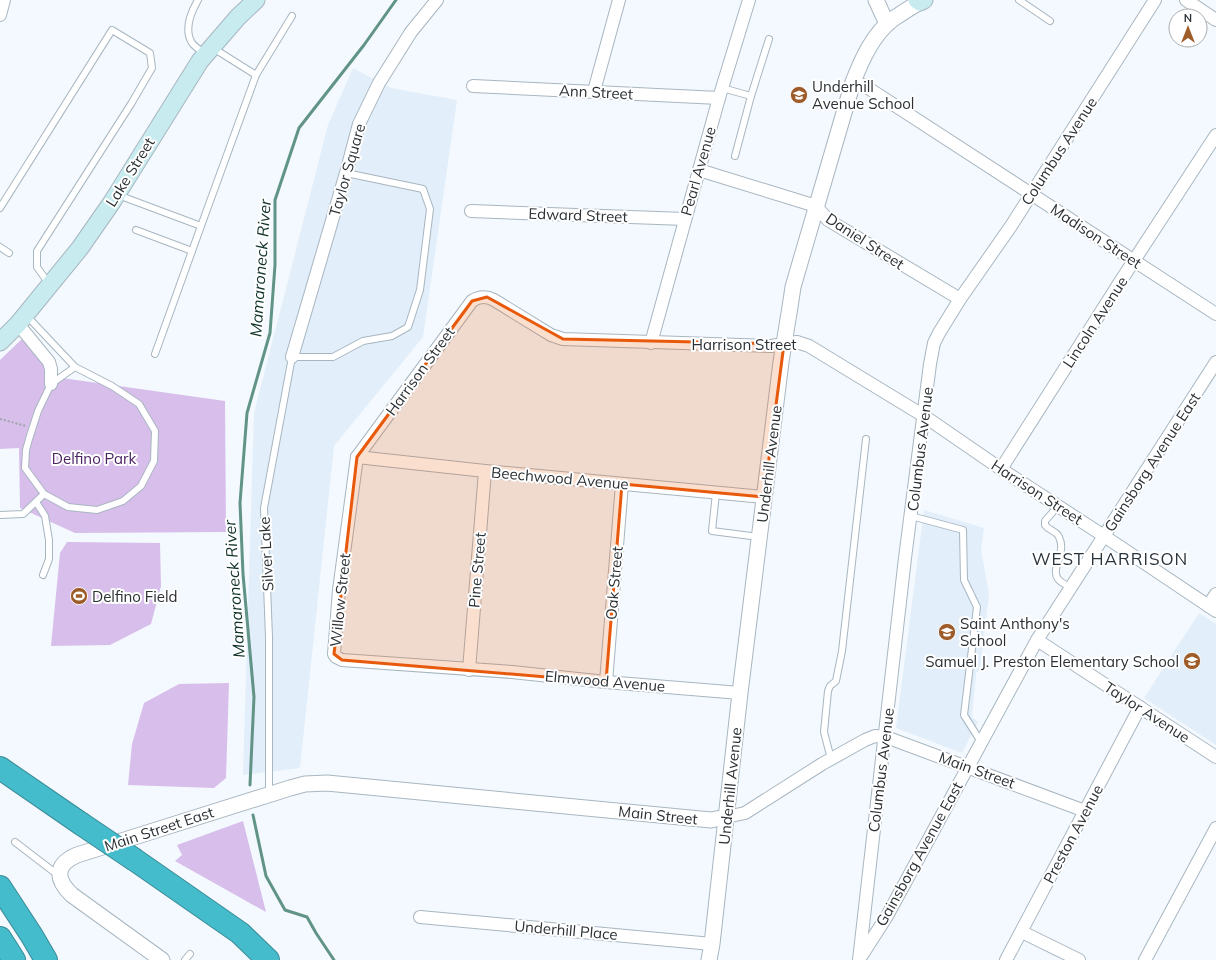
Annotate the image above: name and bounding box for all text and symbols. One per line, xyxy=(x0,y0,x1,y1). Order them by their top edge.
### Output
north arrow xyxy=(1168,8,1208,48)
text: N xyxy=(1184,11,1192,25)
place label: Underhill Avenue School xyxy=(812,77,914,113)
street label: Ann Street xyxy=(559,81,633,103)
school or university icon: Underhill Avenue School xyxy=(789,85,809,105)
street label: Columbus Avenue xyxy=(1017,93,1101,209)
street label: Taylor Square xyxy=(325,121,369,219)
street label: Pearl Avenue xyxy=(676,124,720,218)
street label: Lake Street xyxy=(101,134,159,210)
water label: Mamaroneck River xyxy=(245,197,275,338)
street label: Madison Street xyxy=(1047,200,1145,272)
street label: Edward Street xyxy=(528,204,628,226)
street label: Daniel Street xyxy=(822,209,908,273)
street label: Lincoln Avenue xyxy=(1058,273,1132,371)
street label: Harrison Street xyxy=(381,323,459,419)
street label: Harrison Street xyxy=(691,335,797,354)
street label: Columbus Avenue xyxy=(903,386,937,512)
street label: Gainsborg Avenue East xyxy=(1100,389,1204,535)
street label: Underhill Avenue xyxy=(752,404,786,524)
park label: Delfino Park xyxy=(52,449,136,468)
street label: Harrison Street xyxy=(988,455,1086,529)
street label: Beechwood Avenue xyxy=(490,463,630,493)
street label: Silver Lake xyxy=(255,516,277,592)
water label: Mamaroneck River xyxy=(219,518,249,659)
street label: Pine Street xyxy=(464,531,490,609)
street label: Oak Street xyxy=(601,545,627,621)
district label: WEST HARRISON xyxy=(1032,548,1188,569)
street label: Willow Street xyxy=(326,552,354,648)
sports icon: Delfino Field xyxy=(69,586,89,606)
place label: Delfino Field xyxy=(92,587,178,606)
place label: Saint Anthony's School xyxy=(960,614,1070,650)
school or university icon: Saint Anthony's School xyxy=(937,622,957,642)
school or university icon: Samuel J. Preston Elementary School xyxy=(1182,651,1202,671)
place label: Samuel J. Preston Elementary School xyxy=(925,652,1179,671)
street label: Elmwood Avenue xyxy=(544,666,666,696)
street label: Taylor Avenue xyxy=(1100,677,1194,747)
street label: Columbus Avenue xyxy=(864,707,898,833)
street label: Underhill Avenue xyxy=(714,726,746,846)
street label: Main Street xyxy=(936,747,1018,793)
street label: Gainsborg Avenue East xyxy=(871,778,967,930)
street label: Preston Avenue xyxy=(1039,781,1107,887)
street label: Main Street xyxy=(617,801,699,829)
street label: Main Street East xyxy=(102,802,216,856)
street label: Underhill Place xyxy=(514,916,618,944)

